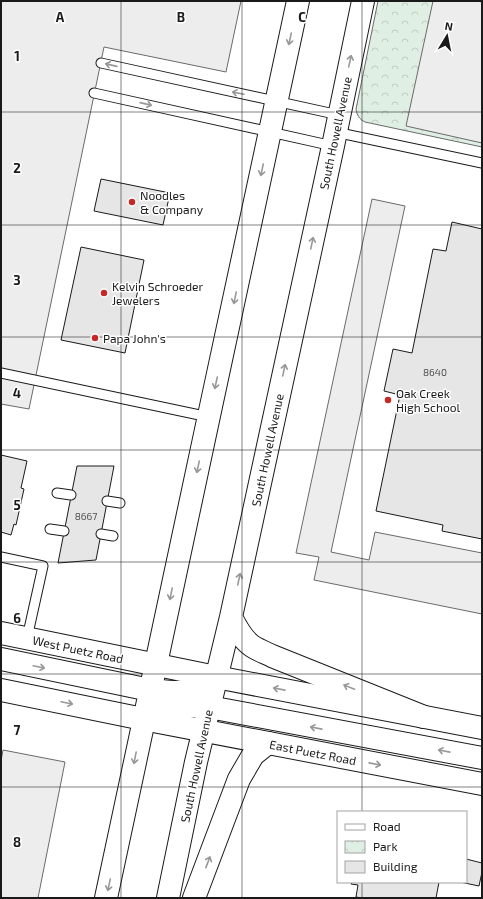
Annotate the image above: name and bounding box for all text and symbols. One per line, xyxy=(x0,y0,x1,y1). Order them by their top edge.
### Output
text: A xyxy=(56,9,65,25)
text: B xyxy=(177,9,185,25)
text: C xyxy=(298,9,306,25)
north arrow xyxy=(427,16,467,56)
text: N xyxy=(444,19,454,33)
one-way arrow xyxy=(285,32,293,45)
text: 1 xyxy=(14,48,20,64)
one-way arrow xyxy=(347,55,355,68)
one-way arrow xyxy=(105,60,118,68)
street label: South Howell Avenue xyxy=(316,75,354,191)
one-way arrow xyxy=(232,89,245,97)
one-way arrow xyxy=(139,101,152,109)
text: 2 xyxy=(13,160,21,176)
one-way arrow xyxy=(257,164,265,177)
place label: Noodles & Company xyxy=(140,188,204,216)
marker: Noodles & Company xyxy=(127,197,137,207)
one-way arrow xyxy=(308,237,316,250)
text: 3 xyxy=(13,272,21,288)
place label: Kelvin Schroeder Jewelers xyxy=(112,279,203,307)
marker: Kelvin Schroeder Jewelers xyxy=(99,288,109,298)
one-way arrow xyxy=(230,291,238,304)
place label: Papa John's xyxy=(103,331,166,345)
marker: Papa John's xyxy=(90,333,100,343)
one-way arrow xyxy=(281,364,289,377)
house number: 8640 xyxy=(423,366,447,378)
one-way arrow xyxy=(212,376,220,389)
text: 4 xyxy=(13,385,21,401)
place label: Oak Creek High School xyxy=(396,386,461,414)
street label: South Howell Avenue xyxy=(248,392,286,508)
marker: Oak Creek High School xyxy=(383,395,393,405)
one-way arrow xyxy=(194,460,202,473)
text: 5 xyxy=(13,497,21,513)
house number: 8667 xyxy=(75,510,97,522)
one-way arrow xyxy=(235,573,243,586)
one-way arrow xyxy=(166,587,174,600)
text: 6 xyxy=(13,610,21,626)
street label: West Puetz Road xyxy=(31,633,125,665)
one-way arrow xyxy=(32,664,45,672)
one-way arrow xyxy=(343,682,355,690)
one-way arrow xyxy=(273,685,286,693)
one-way arrow xyxy=(60,700,73,708)
street label: South Howell Avenue xyxy=(177,708,215,824)
text: 7 xyxy=(14,722,21,738)
one-way arrow xyxy=(310,723,323,731)
street label: East Puetz Road xyxy=(268,737,358,767)
one-way arrow xyxy=(438,747,451,755)
one-way arrow xyxy=(131,751,139,764)
one-way arrow xyxy=(368,760,381,768)
legend xyxy=(337,811,467,883)
text: Road xyxy=(373,819,401,833)
text: 8 xyxy=(13,834,21,850)
text: Park xyxy=(373,839,398,853)
one-way arrow xyxy=(204,856,212,868)
text: Building xyxy=(373,859,418,873)
one-way arrow xyxy=(104,878,112,891)

